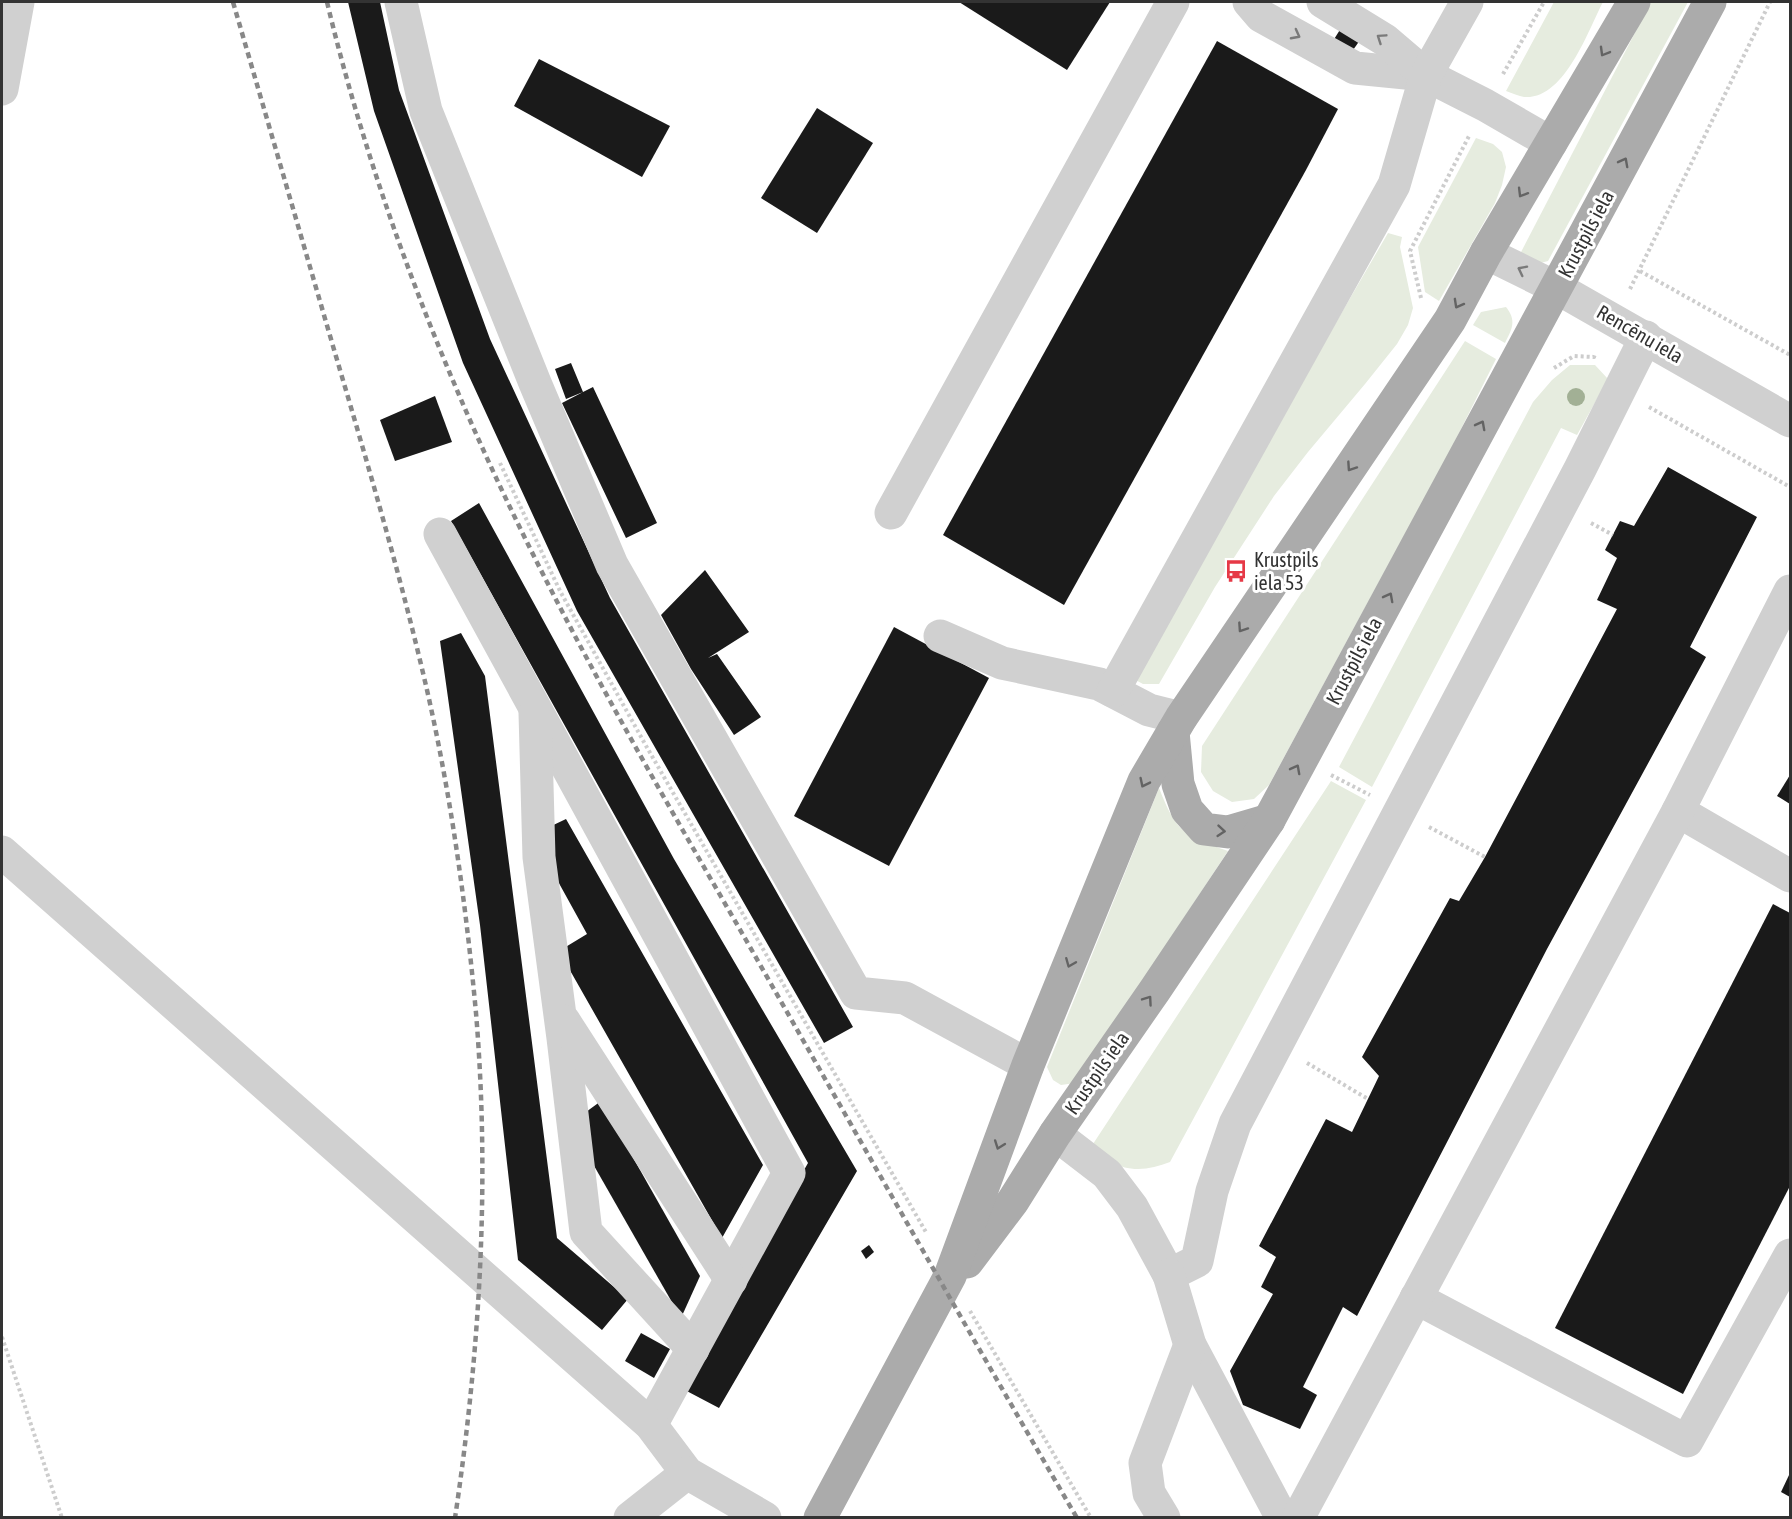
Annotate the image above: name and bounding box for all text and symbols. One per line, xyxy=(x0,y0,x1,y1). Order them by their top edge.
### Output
one-way arrow xyxy=(1289,28,1300,39)
one-way arrow xyxy=(1377,34,1388,45)
one-way arrow xyxy=(1600,46,1612,56)
one-way arrow xyxy=(1617,158,1628,168)
street label: Krustpils iela xyxy=(1553,186,1618,281)
one-way arrow xyxy=(1517,187,1529,197)
one-way arrow xyxy=(1517,266,1528,278)
one-way arrow xyxy=(1454,298,1465,308)
street label: Rencēnu iela xyxy=(1593,300,1687,367)
one-way arrow xyxy=(1474,421,1485,432)
one-way arrow xyxy=(1347,460,1358,471)
place label: Krustpils iela 53 xyxy=(1254,548,1319,594)
bus stop icon: Krustpils iela 53 xyxy=(1223,558,1249,584)
one-way arrow xyxy=(1382,593,1393,603)
street label: Krustpils iela xyxy=(1321,613,1386,708)
one-way arrow xyxy=(1238,622,1249,633)
one-way arrow xyxy=(1289,765,1300,775)
one-way arrow xyxy=(1139,776,1151,787)
one-way arrow xyxy=(1216,824,1225,837)
one-way arrow xyxy=(1065,957,1077,968)
one-way arrow xyxy=(1141,996,1152,1007)
street label: Krustpils iela xyxy=(1060,1027,1133,1118)
one-way arrow xyxy=(993,1139,1006,1149)

